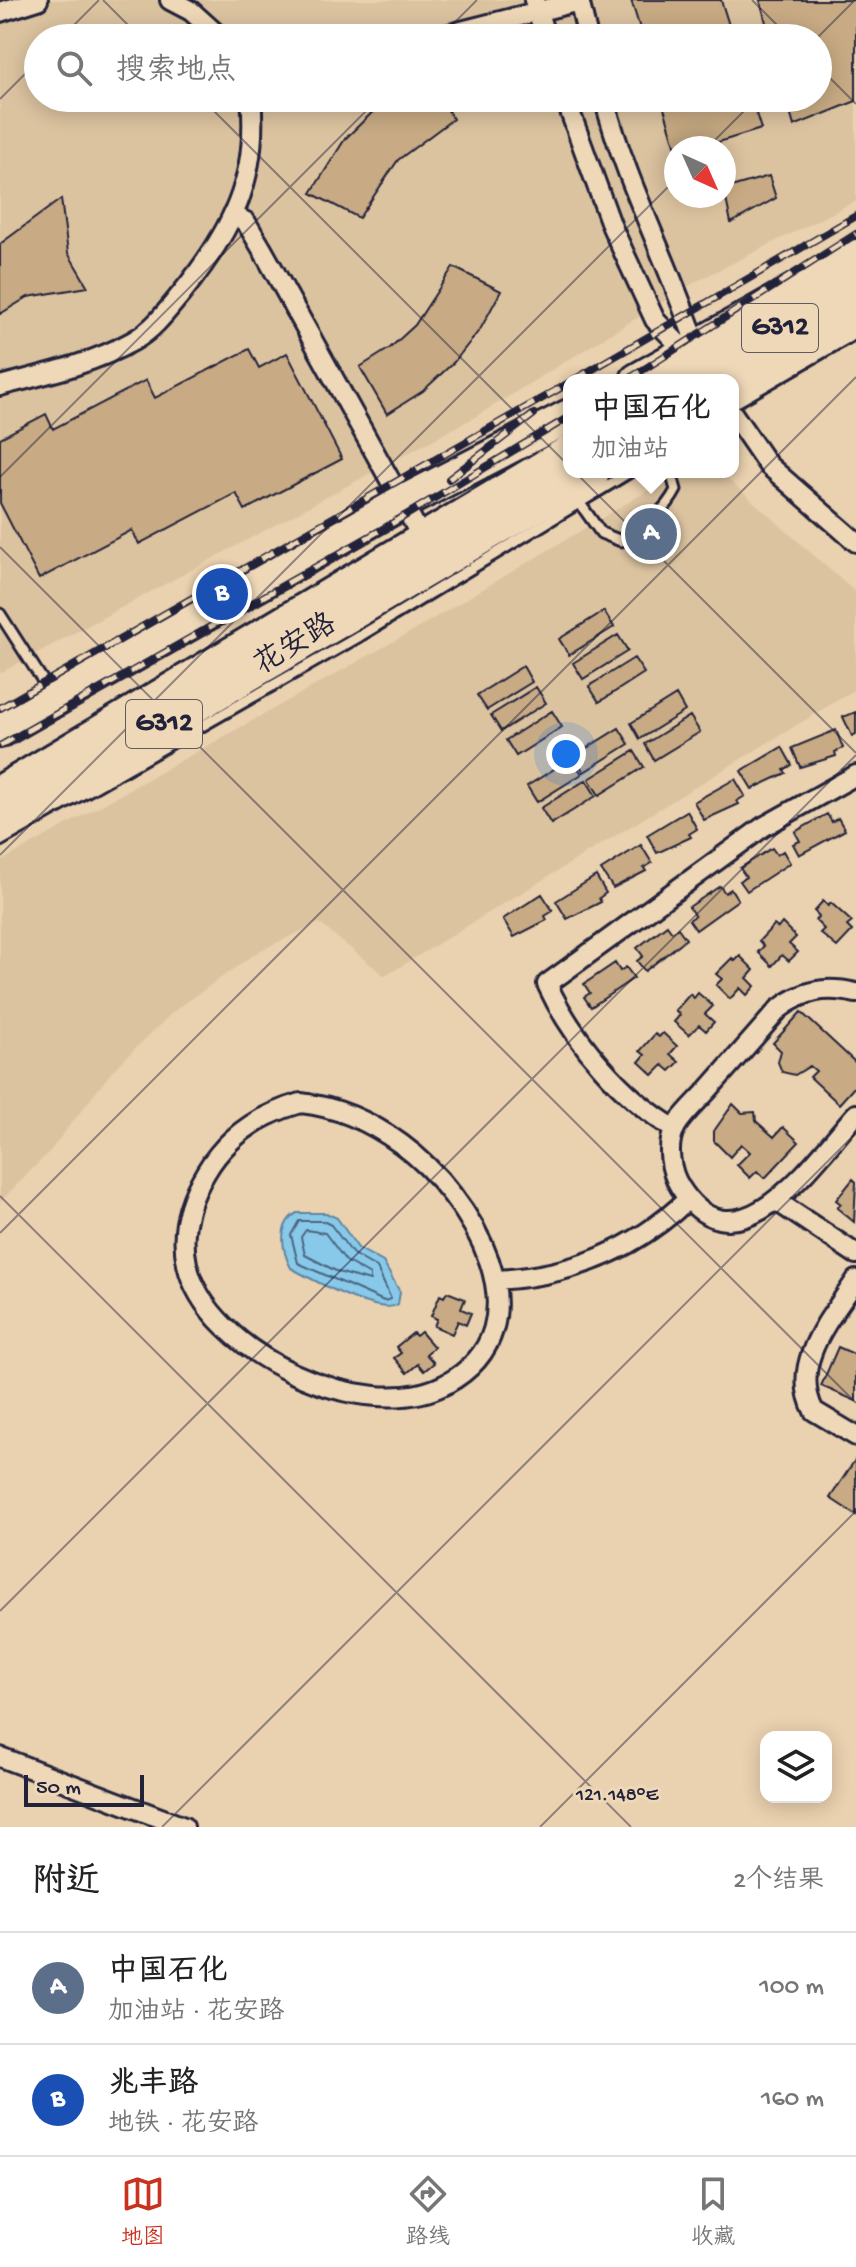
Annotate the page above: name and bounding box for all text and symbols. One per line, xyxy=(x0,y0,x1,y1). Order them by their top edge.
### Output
search box xyxy=(24,24,832,112)
icon: search xyxy=(52,46,96,90)
text: 搜索地点 xyxy=(116,55,236,90)
north arrow xyxy=(664,136,736,208)
road number: G312 xyxy=(742,304,818,352)
popup xyxy=(563,374,739,478)
text: 中国石化 xyxy=(591,394,711,429)
text: 加油站 xyxy=(591,436,669,467)
pin: A xyxy=(625,504,677,564)
pin: B xyxy=(196,564,248,624)
street label: 花安路 xyxy=(247,606,344,684)
road number: G312 xyxy=(126,700,202,748)
your location xyxy=(546,734,586,774)
map controls xyxy=(760,1731,832,1803)
button: layers xyxy=(760,1731,832,1803)
scale bar xyxy=(24,1771,144,1807)
text: 50 m xyxy=(36,1776,81,1802)
text: 121.148°E xyxy=(575,1785,660,1808)
text: 附近 xyxy=(32,1864,100,1904)
text: 2个结果 xyxy=(733,1867,824,1898)
text: 中国石化 xyxy=(108,1956,228,1991)
text: A xyxy=(50,1973,66,2004)
text: 100 m xyxy=(759,1973,824,2004)
text: 加油站 · 花安路 xyxy=(108,1998,284,2029)
text: 兆丰路 xyxy=(108,2068,198,2103)
text: B xyxy=(51,2085,65,2116)
text: 160 m xyxy=(761,2085,824,2116)
text: 地铁 · 花安路 xyxy=(108,2110,258,2141)
tab: 地图 xyxy=(121,2172,165,2252)
tab: 路线 xyxy=(406,2172,450,2252)
tab: 收藏 xyxy=(691,2172,735,2252)

